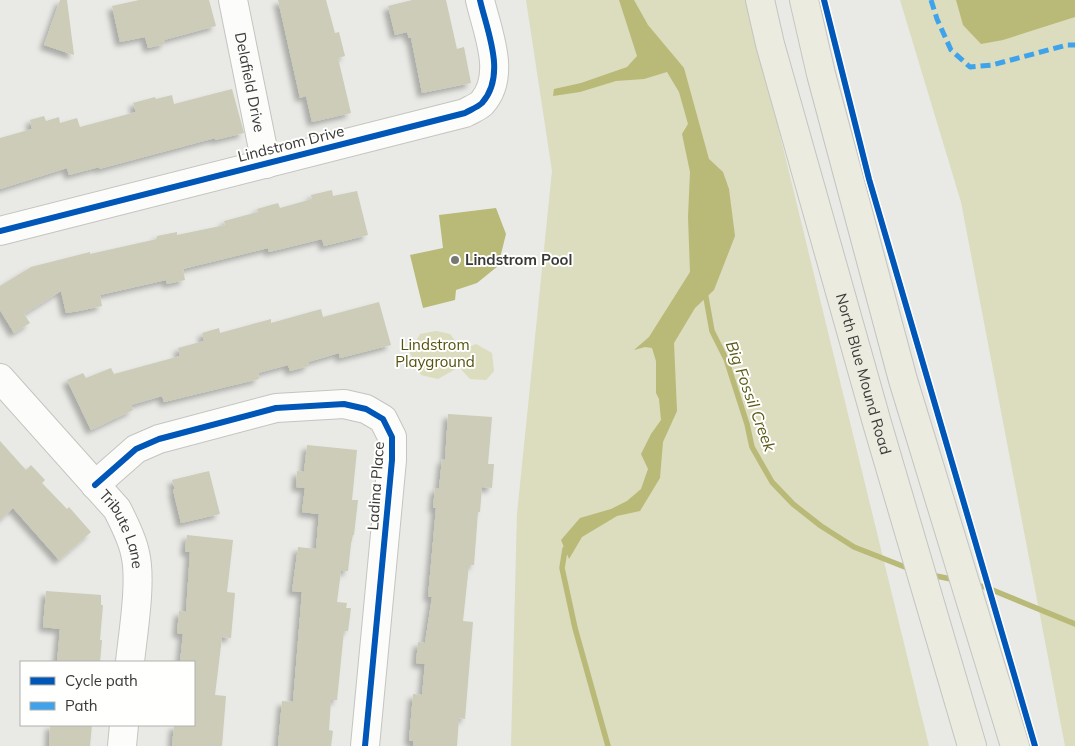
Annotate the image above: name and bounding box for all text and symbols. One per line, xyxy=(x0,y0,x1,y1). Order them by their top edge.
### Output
street label: Delafield Drive xyxy=(231,31,269,134)
street label: Lindstrom Drive xyxy=(236,121,346,166)
place label: Lindstrom Pool xyxy=(465,250,572,269)
marker: Lindstrom Pool xyxy=(449,254,461,266)
street label: North Blue Mound Road xyxy=(832,291,896,457)
park label: Lindstrom Playground xyxy=(395,335,475,371)
water label: Big Fossil Creek xyxy=(722,338,781,455)
street label: Ladina Place xyxy=(363,441,388,531)
street label: Tribute Lane xyxy=(95,485,147,569)
legend xyxy=(20,661,195,726)
text: Cycle path xyxy=(65,671,138,690)
text: Path xyxy=(65,696,97,715)

